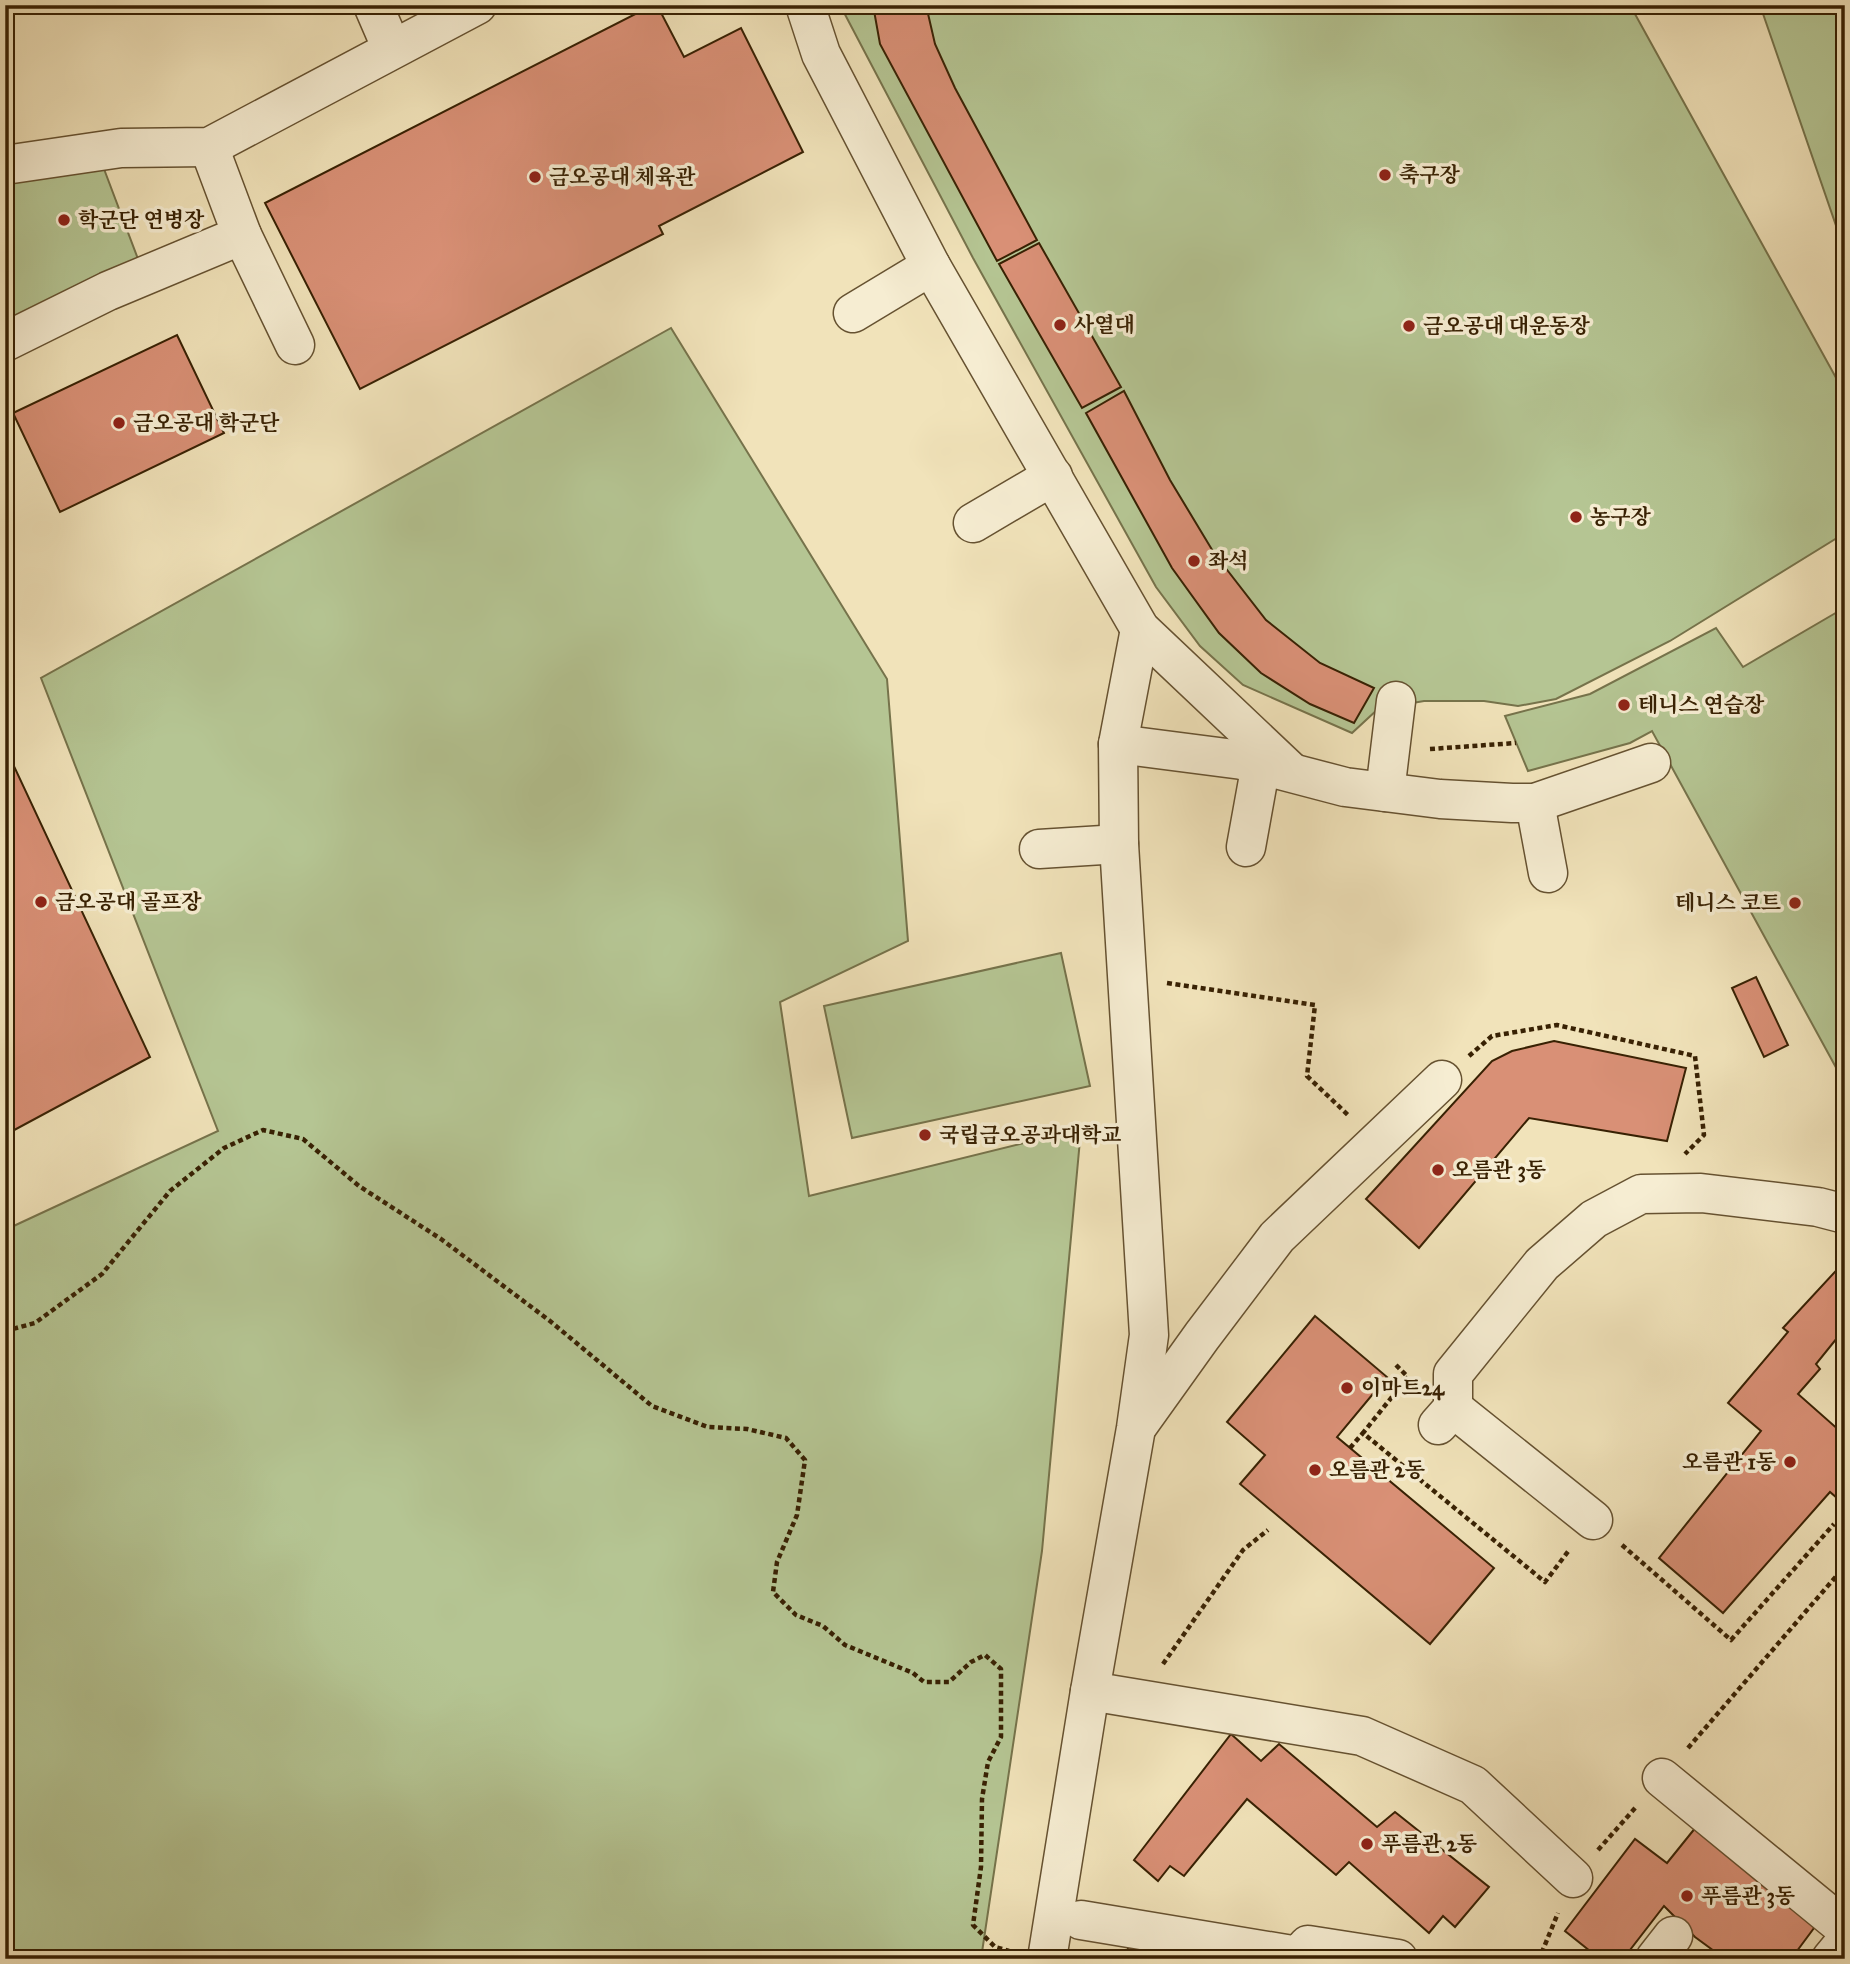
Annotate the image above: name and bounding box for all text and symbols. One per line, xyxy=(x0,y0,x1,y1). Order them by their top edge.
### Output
place label: 축구장 xyxy=(1399,162,1461,188)
place label: 금오공대 체육관 xyxy=(549,164,696,190)
marker: 축구장 xyxy=(1377,167,1393,183)
marker: 금오공대 체육관 xyxy=(527,169,543,185)
place label: 학군단 연병장 xyxy=(78,207,205,233)
marker: 학군단 연병장 xyxy=(56,212,72,228)
place label: 사열대 xyxy=(1074,312,1135,338)
place label: 금오공대 대운동장 xyxy=(1423,313,1591,339)
marker: 사열대 xyxy=(1052,317,1068,333)
marker: 금오공대 대운동장 xyxy=(1401,318,1417,334)
place label: 금오공대 학군단 xyxy=(133,410,280,436)
marker: 금오공대 학군단 xyxy=(111,415,127,431)
place label: 농구장 xyxy=(1590,504,1652,530)
marker: 농구장 xyxy=(1568,509,1584,525)
place label: 좌석 xyxy=(1208,548,1249,574)
marker: 좌석 xyxy=(1186,553,1202,569)
place label: 테니스 연습장 xyxy=(1638,692,1765,718)
marker: 테니스 연습장 xyxy=(1616,697,1632,713)
place label: 금오공대 골프장 xyxy=(55,889,202,915)
place label: 테니스 코트 xyxy=(1675,890,1781,916)
marker: 금오공대 골프장 xyxy=(33,894,49,910)
marker: 테니스 코트 xyxy=(1787,895,1803,911)
place label: 국립금오공과대학교 xyxy=(939,1122,1122,1148)
marker: 국립금오공과대학교 xyxy=(917,1127,933,1143)
place label: 오름관 3동 xyxy=(1452,1157,1546,1183)
marker: 오름관 3동 xyxy=(1430,1162,1446,1178)
place label: 이마트24 xyxy=(1361,1375,1445,1401)
marker: 이마트24 xyxy=(1339,1380,1355,1396)
place label: 오름관 1동 xyxy=(1682,1449,1776,1475)
marker: 오름관 1동 xyxy=(1782,1454,1798,1470)
place label: 오름관 2동 xyxy=(1329,1457,1425,1483)
marker: 오름관 2동 xyxy=(1307,1462,1323,1478)
place label: 푸름관 2동 xyxy=(1381,1831,1477,1857)
marker: 푸름관 2동 xyxy=(1359,1836,1375,1852)
place label: 푸름관 3동 xyxy=(1701,1883,1795,1909)
marker: 푸름관 3동 xyxy=(1679,1888,1695,1904)

